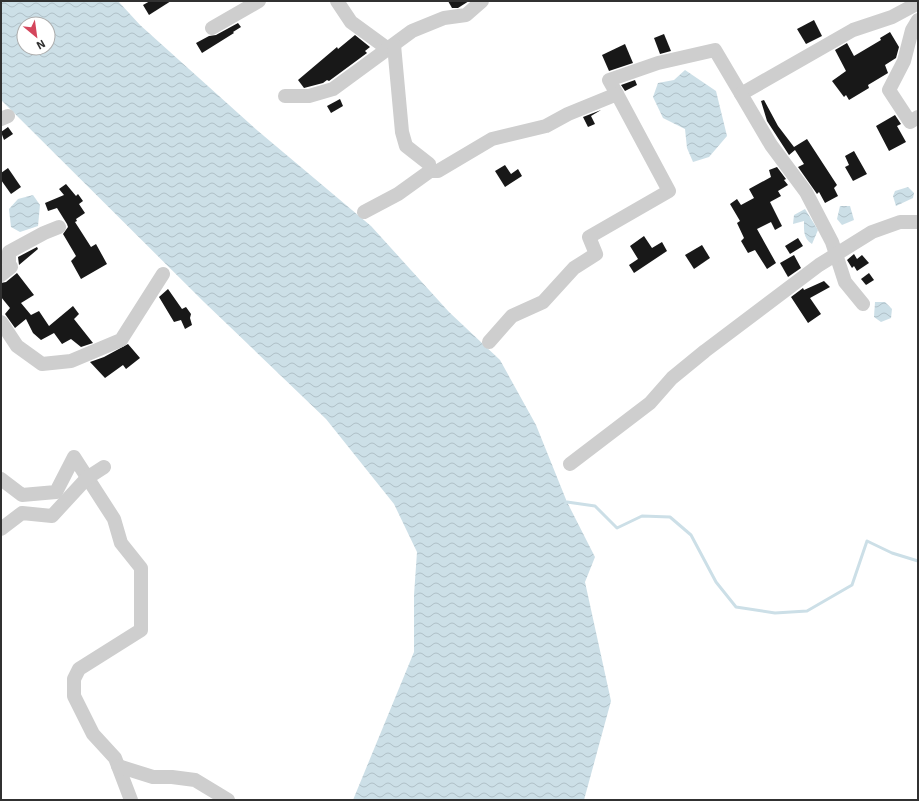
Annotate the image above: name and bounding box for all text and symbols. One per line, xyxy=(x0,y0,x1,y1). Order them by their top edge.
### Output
north arrow xyxy=(16,16,56,56)
text: N xyxy=(34,37,48,53)

